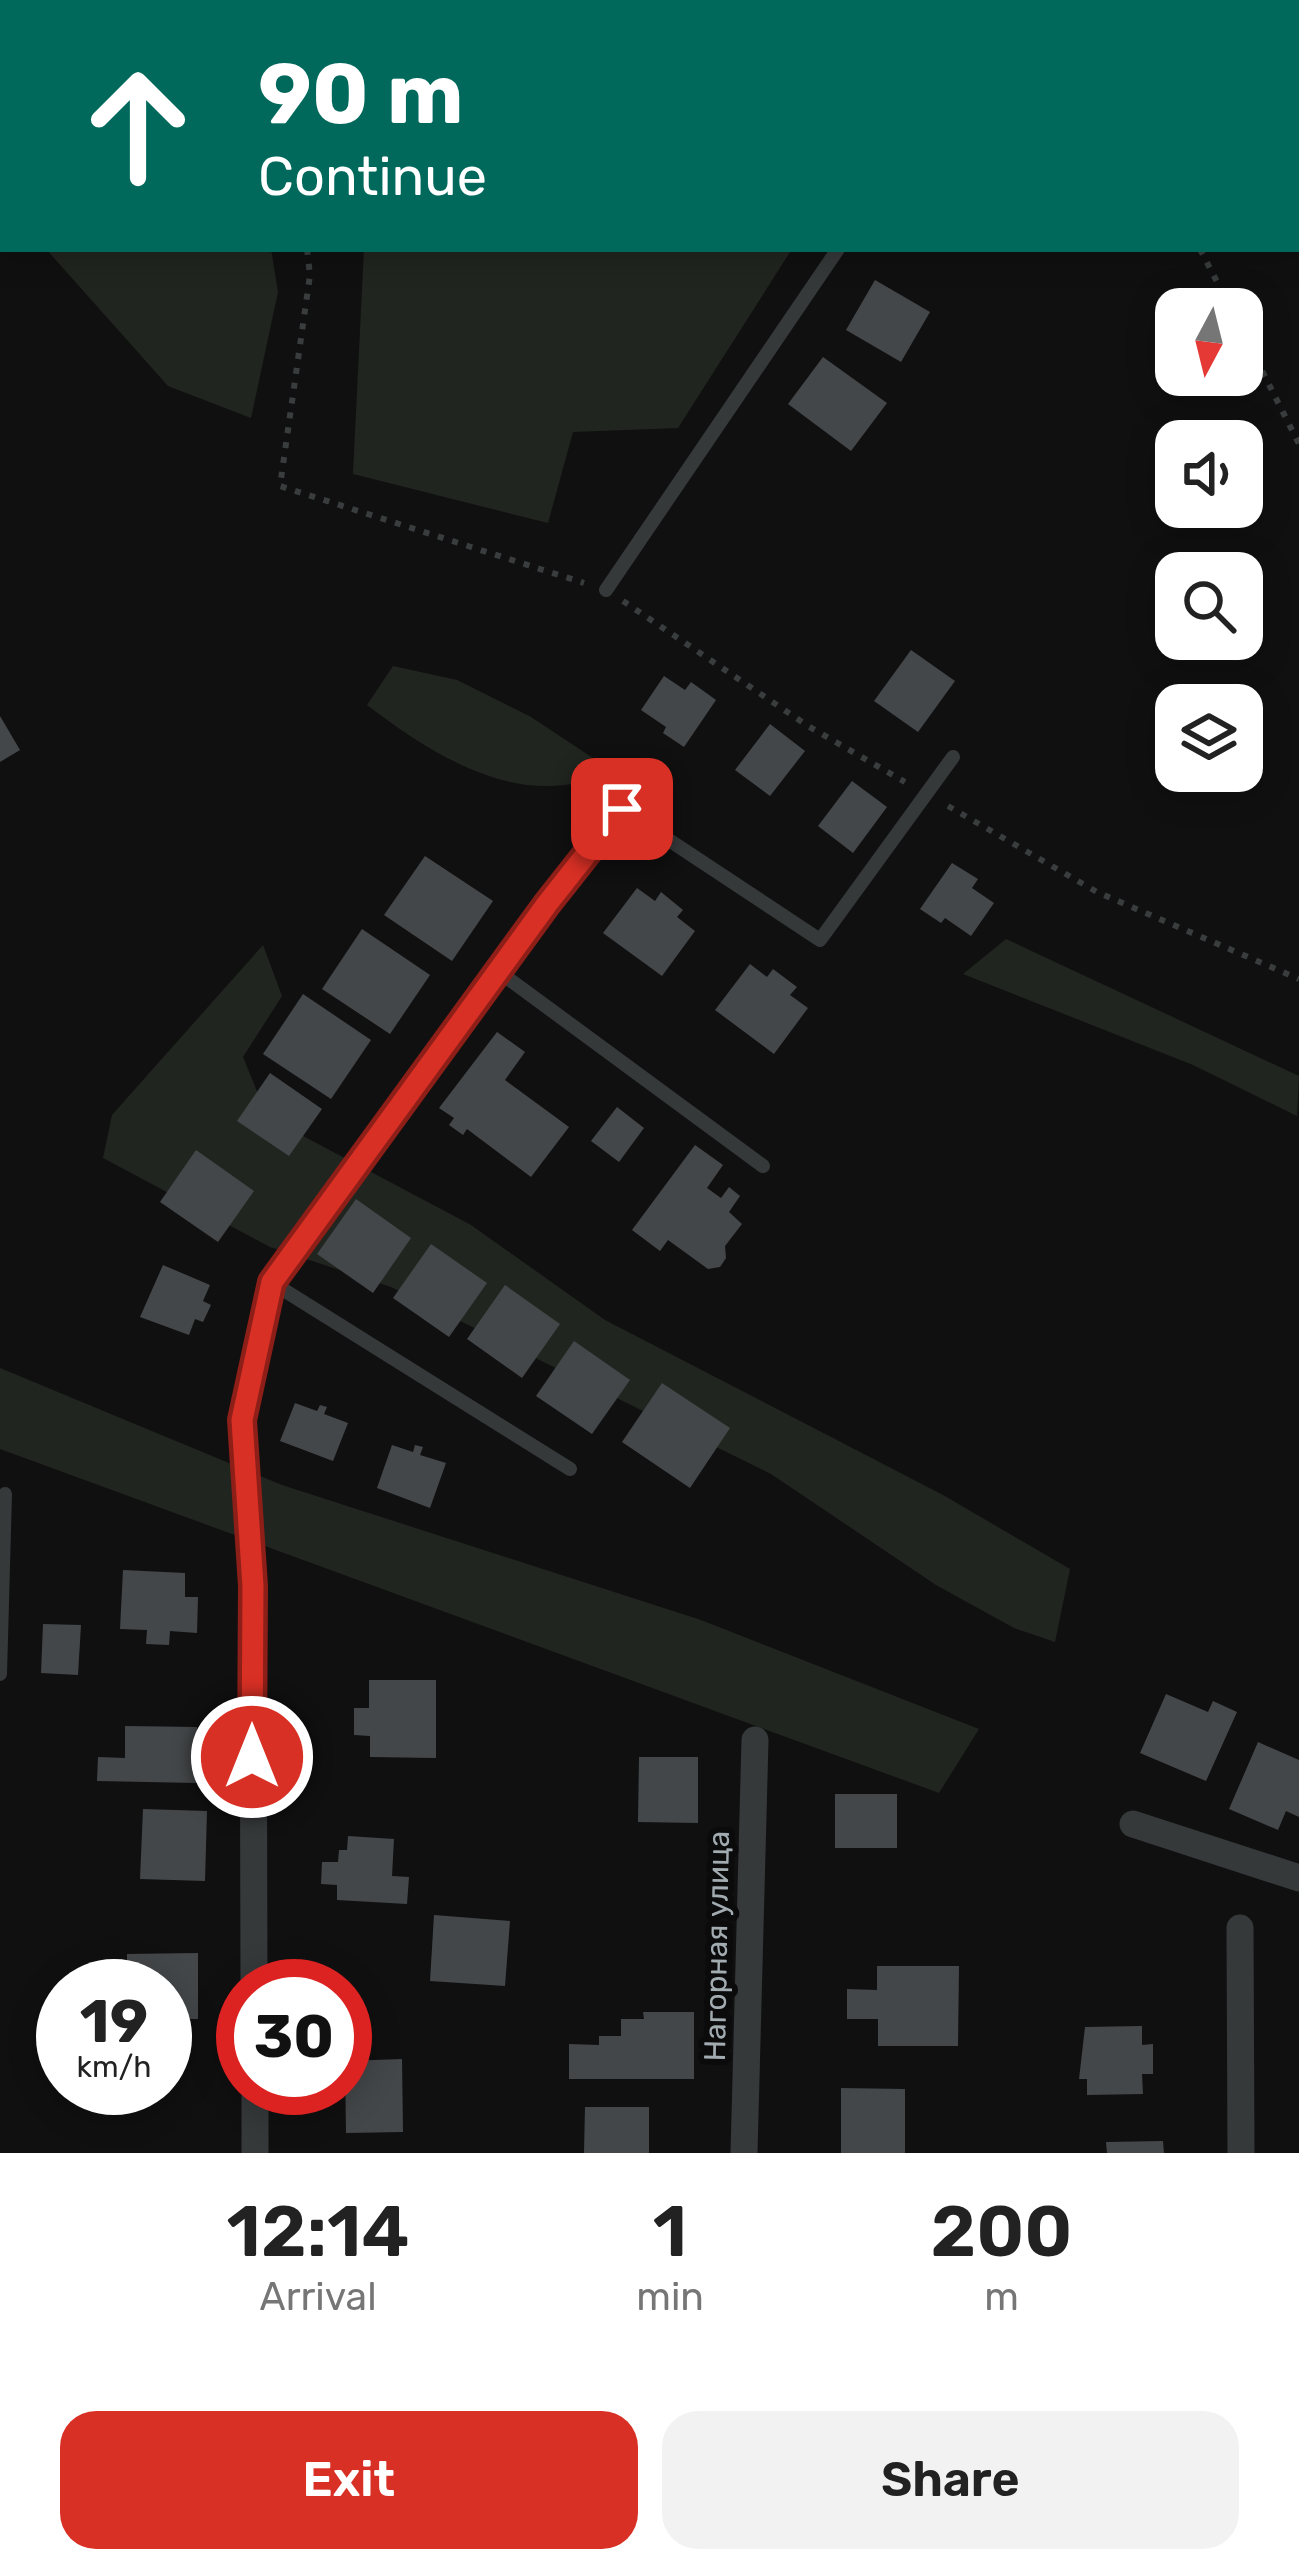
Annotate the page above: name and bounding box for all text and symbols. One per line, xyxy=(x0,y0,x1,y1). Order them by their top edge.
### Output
text: 90 m xyxy=(258,44,464,144)
icon: ahead xyxy=(60,48,216,204)
text: Continue xyxy=(258,145,487,209)
north arrow xyxy=(1155,288,1263,396)
map controls xyxy=(1155,288,1263,792)
button: sound xyxy=(1155,420,1263,528)
button: search xyxy=(1155,552,1263,660)
button: layers xyxy=(1155,684,1263,792)
pin xyxy=(571,758,673,860)
icon: arrive xyxy=(589,776,655,842)
position arrow xyxy=(189,1694,315,1820)
street label: Нагорная улица xyxy=(697,1830,737,2062)
speed limit sign: 30 xyxy=(216,1959,372,2115)
text: 19 xyxy=(80,1986,148,2057)
text: km/h xyxy=(77,2049,151,2085)
text: 12:14 xyxy=(227,2189,410,2274)
text: 1 xyxy=(653,2189,687,2274)
text: 200 xyxy=(931,2189,1072,2274)
text: Arrival xyxy=(260,2274,377,2320)
text: min xyxy=(636,2274,704,2320)
text: m xyxy=(984,2274,1019,2320)
button: Exit xyxy=(60,2411,638,2549)
button: Share xyxy=(662,2411,1239,2549)

